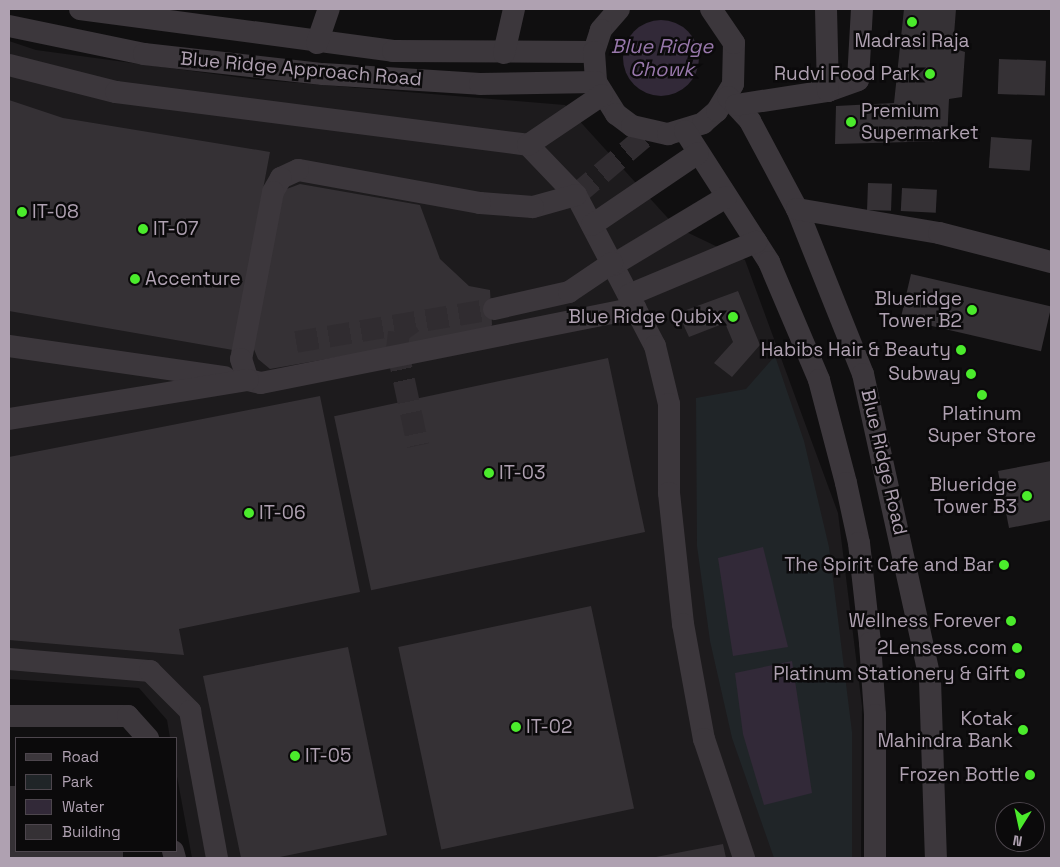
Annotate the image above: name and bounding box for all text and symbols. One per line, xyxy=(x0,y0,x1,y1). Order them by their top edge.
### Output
marker: Madrasi Raja xyxy=(906,16,918,28)
place label: Madrasi Raja xyxy=(854,30,970,52)
water label: Blue Ridge Chowk xyxy=(611,35,713,82)
street label: Blue Ridge Approach Road xyxy=(179,47,423,91)
place label: Rudvi Food Park xyxy=(774,63,920,85)
marker: Rudvi Food Park xyxy=(924,68,936,80)
place label: Premium Supermarket xyxy=(861,100,979,144)
marker: Premium Supermarket xyxy=(845,116,857,128)
place label: IT-08 xyxy=(32,201,79,223)
marker: IT-08 xyxy=(16,206,28,218)
place label: IT-07 xyxy=(153,218,198,240)
marker: IT-07 xyxy=(137,223,149,235)
place label: Accenture xyxy=(145,268,241,290)
marker: Accenture xyxy=(129,273,141,285)
place label: Blueridge Tower B2 xyxy=(874,288,962,332)
marker: Blueridge Tower B2 xyxy=(966,304,978,316)
place label: Blue Ridge Qubix xyxy=(568,306,723,328)
marker: Blue Ridge Qubix xyxy=(727,311,739,323)
place label: Habibs Hair & Beauty xyxy=(761,339,951,361)
marker: Habibs Hair & Beauty xyxy=(955,344,967,356)
place label: Subway xyxy=(888,363,961,385)
marker: Subway xyxy=(965,368,977,380)
street label: Blue Ridge Road xyxy=(856,387,912,537)
marker: Platinum Super Store xyxy=(976,389,988,401)
place label: Platinum Super Store xyxy=(928,403,1036,447)
place label: IT-03 xyxy=(499,462,546,484)
marker: IT-03 xyxy=(483,467,495,479)
place label: Blueridge Tower B3 xyxy=(929,474,1017,518)
marker: Blueridge Tower B3 xyxy=(1021,490,1033,502)
place label: IT-06 xyxy=(259,502,306,524)
marker: IT-06 xyxy=(243,507,255,519)
place label: The Spirit Cafe and Bar xyxy=(784,554,994,576)
marker: The Spirit Cafe and Bar xyxy=(998,559,1010,571)
place label: Wellness Forever xyxy=(848,610,1001,632)
marker: Wellness Forever xyxy=(1005,615,1017,627)
place label: 2Lensess.com xyxy=(877,637,1007,659)
marker: 2Lensess.com xyxy=(1011,642,1023,654)
place label: Platinum Stationery & Gift xyxy=(773,663,1010,685)
marker: Platinum Stationery & Gift xyxy=(1014,668,1026,680)
place label: Kotak Mahindra Bank xyxy=(877,708,1013,752)
place label: IT-02 xyxy=(526,716,572,738)
marker: IT-02 xyxy=(510,721,522,733)
marker: Kotak Mahindra Bank xyxy=(1017,724,1029,736)
legend xyxy=(15,737,178,852)
place label: IT-05 xyxy=(305,745,351,767)
text: Road xyxy=(62,747,99,766)
marker: IT-05 xyxy=(289,750,301,762)
place label: Frozen Bottle xyxy=(899,764,1020,786)
marker: Frozen Bottle xyxy=(1024,769,1036,781)
text: Park xyxy=(62,772,93,791)
text: Water xyxy=(62,797,104,816)
north arrow xyxy=(995,802,1045,852)
text: Building xyxy=(62,822,121,841)
text: N xyxy=(1011,831,1024,850)

